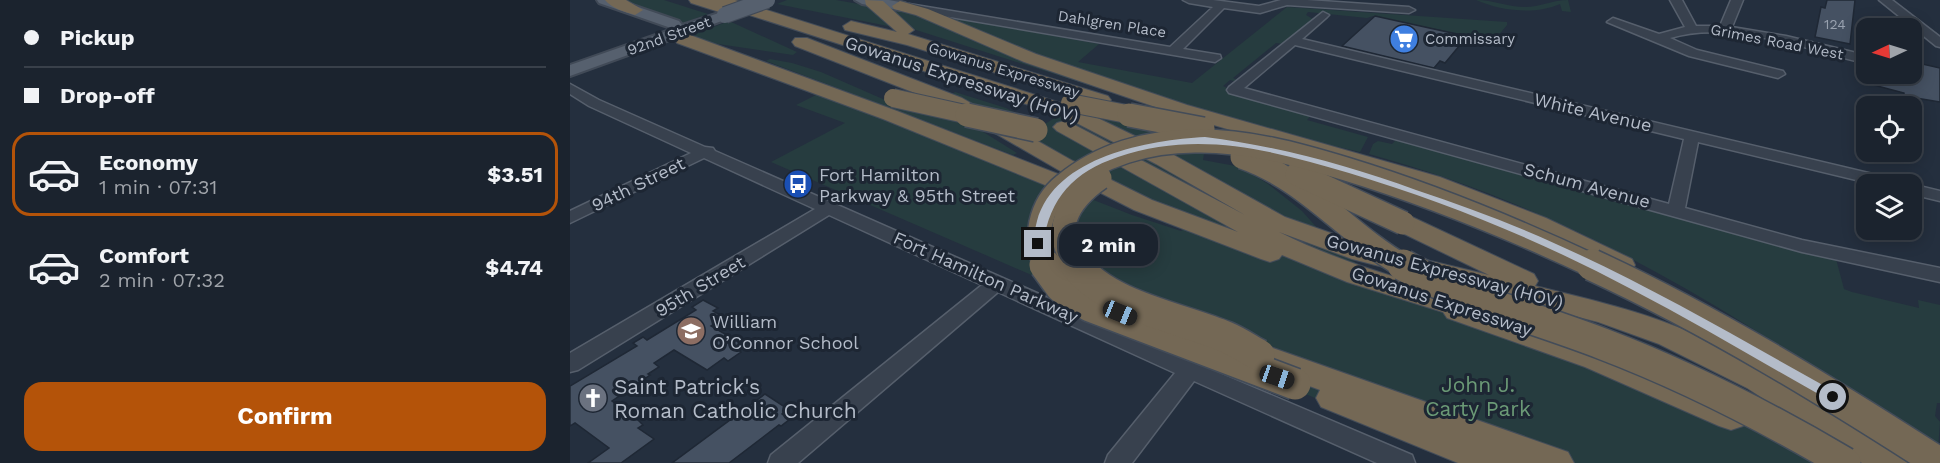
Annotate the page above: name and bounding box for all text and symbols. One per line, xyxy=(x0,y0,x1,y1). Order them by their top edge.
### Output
street label: Dahlgren Place xyxy=(1057,7,1167,41)
street label: 92nd Street xyxy=(625,12,714,59)
house number: 124 xyxy=(1824,16,1846,32)
north arrow xyxy=(1856,18,1922,84)
map controls xyxy=(1856,18,1922,240)
street label: Grimes Road West xyxy=(1709,20,1846,64)
supermarket icon: Commissary xyxy=(1388,23,1420,55)
text: Pickup xyxy=(60,25,135,50)
place label: Commissary xyxy=(1425,30,1515,48)
street label: Gowanus Expressway (HOV) xyxy=(842,31,1082,127)
street label: Gowanus Expressway xyxy=(926,38,1082,102)
text: Drop-off xyxy=(60,83,155,108)
street label: White Avenue xyxy=(1532,88,1654,136)
button: locate xyxy=(1856,96,1922,162)
icon: car xyxy=(27,147,81,201)
text: Economy xyxy=(99,150,198,175)
street label: 94th Street xyxy=(588,152,688,216)
street label: Schum Avenue xyxy=(1521,158,1653,212)
text: $3.51 xyxy=(487,162,543,187)
place label: Fort Hamilton Parkway & 95th Street xyxy=(819,164,1016,206)
bus stop icon: Fort Hamilton Parkway & 95th Street xyxy=(782,168,814,200)
button: layers xyxy=(1856,174,1922,240)
text: 1 min · 07:31 xyxy=(99,175,217,199)
callout: 2 min xyxy=(1059,223,1158,265)
street label: Fort Hamilton Parkway xyxy=(890,227,1082,328)
street label: Gowanus Expressway (HOV) xyxy=(1324,229,1566,313)
route end xyxy=(1024,230,1051,257)
text: 2 min xyxy=(1081,233,1136,257)
icon: car xyxy=(27,240,81,294)
text: Comfort xyxy=(99,243,189,268)
street label: 95th Street xyxy=(651,251,749,321)
text: $4.74 xyxy=(485,255,543,280)
street label: Gowanus Expressway xyxy=(1349,262,1535,340)
text: 2 min · 07:32 xyxy=(99,268,225,292)
car xyxy=(1100,298,1140,328)
place label: William O’Connor School xyxy=(712,311,859,353)
school or university icon: William O’Connor School xyxy=(675,315,707,347)
car xyxy=(1257,363,1297,391)
park label: John J. Carty Park xyxy=(1425,372,1531,421)
place label: Saint Patrick's Roman Catholic Church xyxy=(614,374,857,423)
button: Confirm xyxy=(24,382,546,451)
church icon: Saint Patrick's Roman Catholic Church xyxy=(577,382,609,414)
route start xyxy=(1819,383,1846,410)

